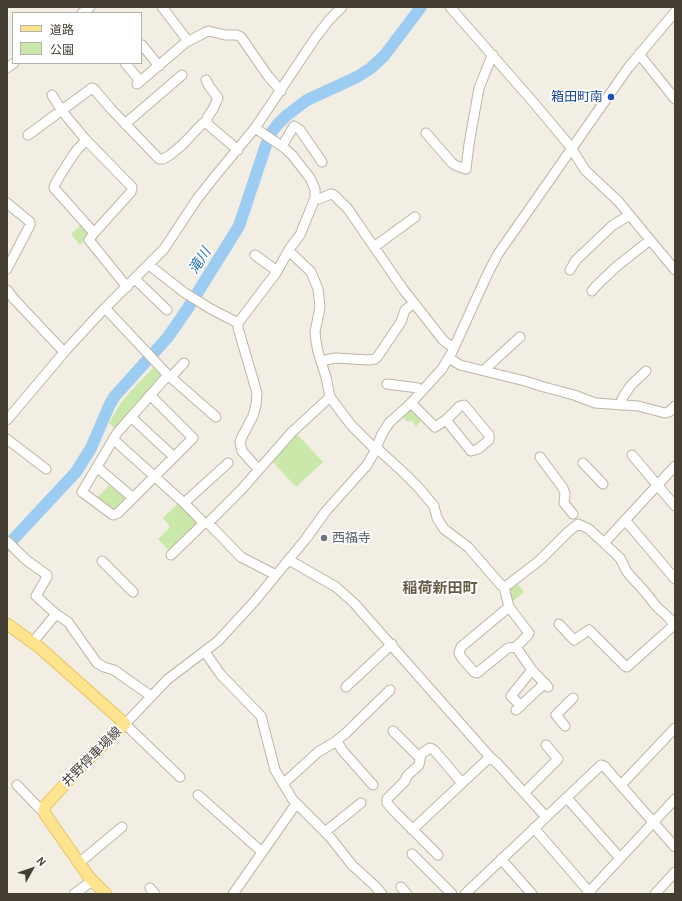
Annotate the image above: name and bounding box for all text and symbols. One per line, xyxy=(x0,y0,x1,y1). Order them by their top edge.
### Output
legend xyxy=(12,12,142,64)
text: 道路 xyxy=(50,22,74,37)
text: 公園 xyxy=(50,42,74,57)
place label: 箱田町南 xyxy=(551,89,603,105)
marker: 箱田町南 xyxy=(606,92,616,102)
water label: 滝川 xyxy=(185,245,215,277)
place label: 西福寺 xyxy=(332,530,371,546)
marker: 西福寺 xyxy=(319,533,329,543)
district label: 稲荷新田町 xyxy=(403,580,477,598)
street label: 井野停車場線 xyxy=(59,724,125,790)
north arrow xyxy=(12,849,52,889)
text: N xyxy=(33,854,49,869)

